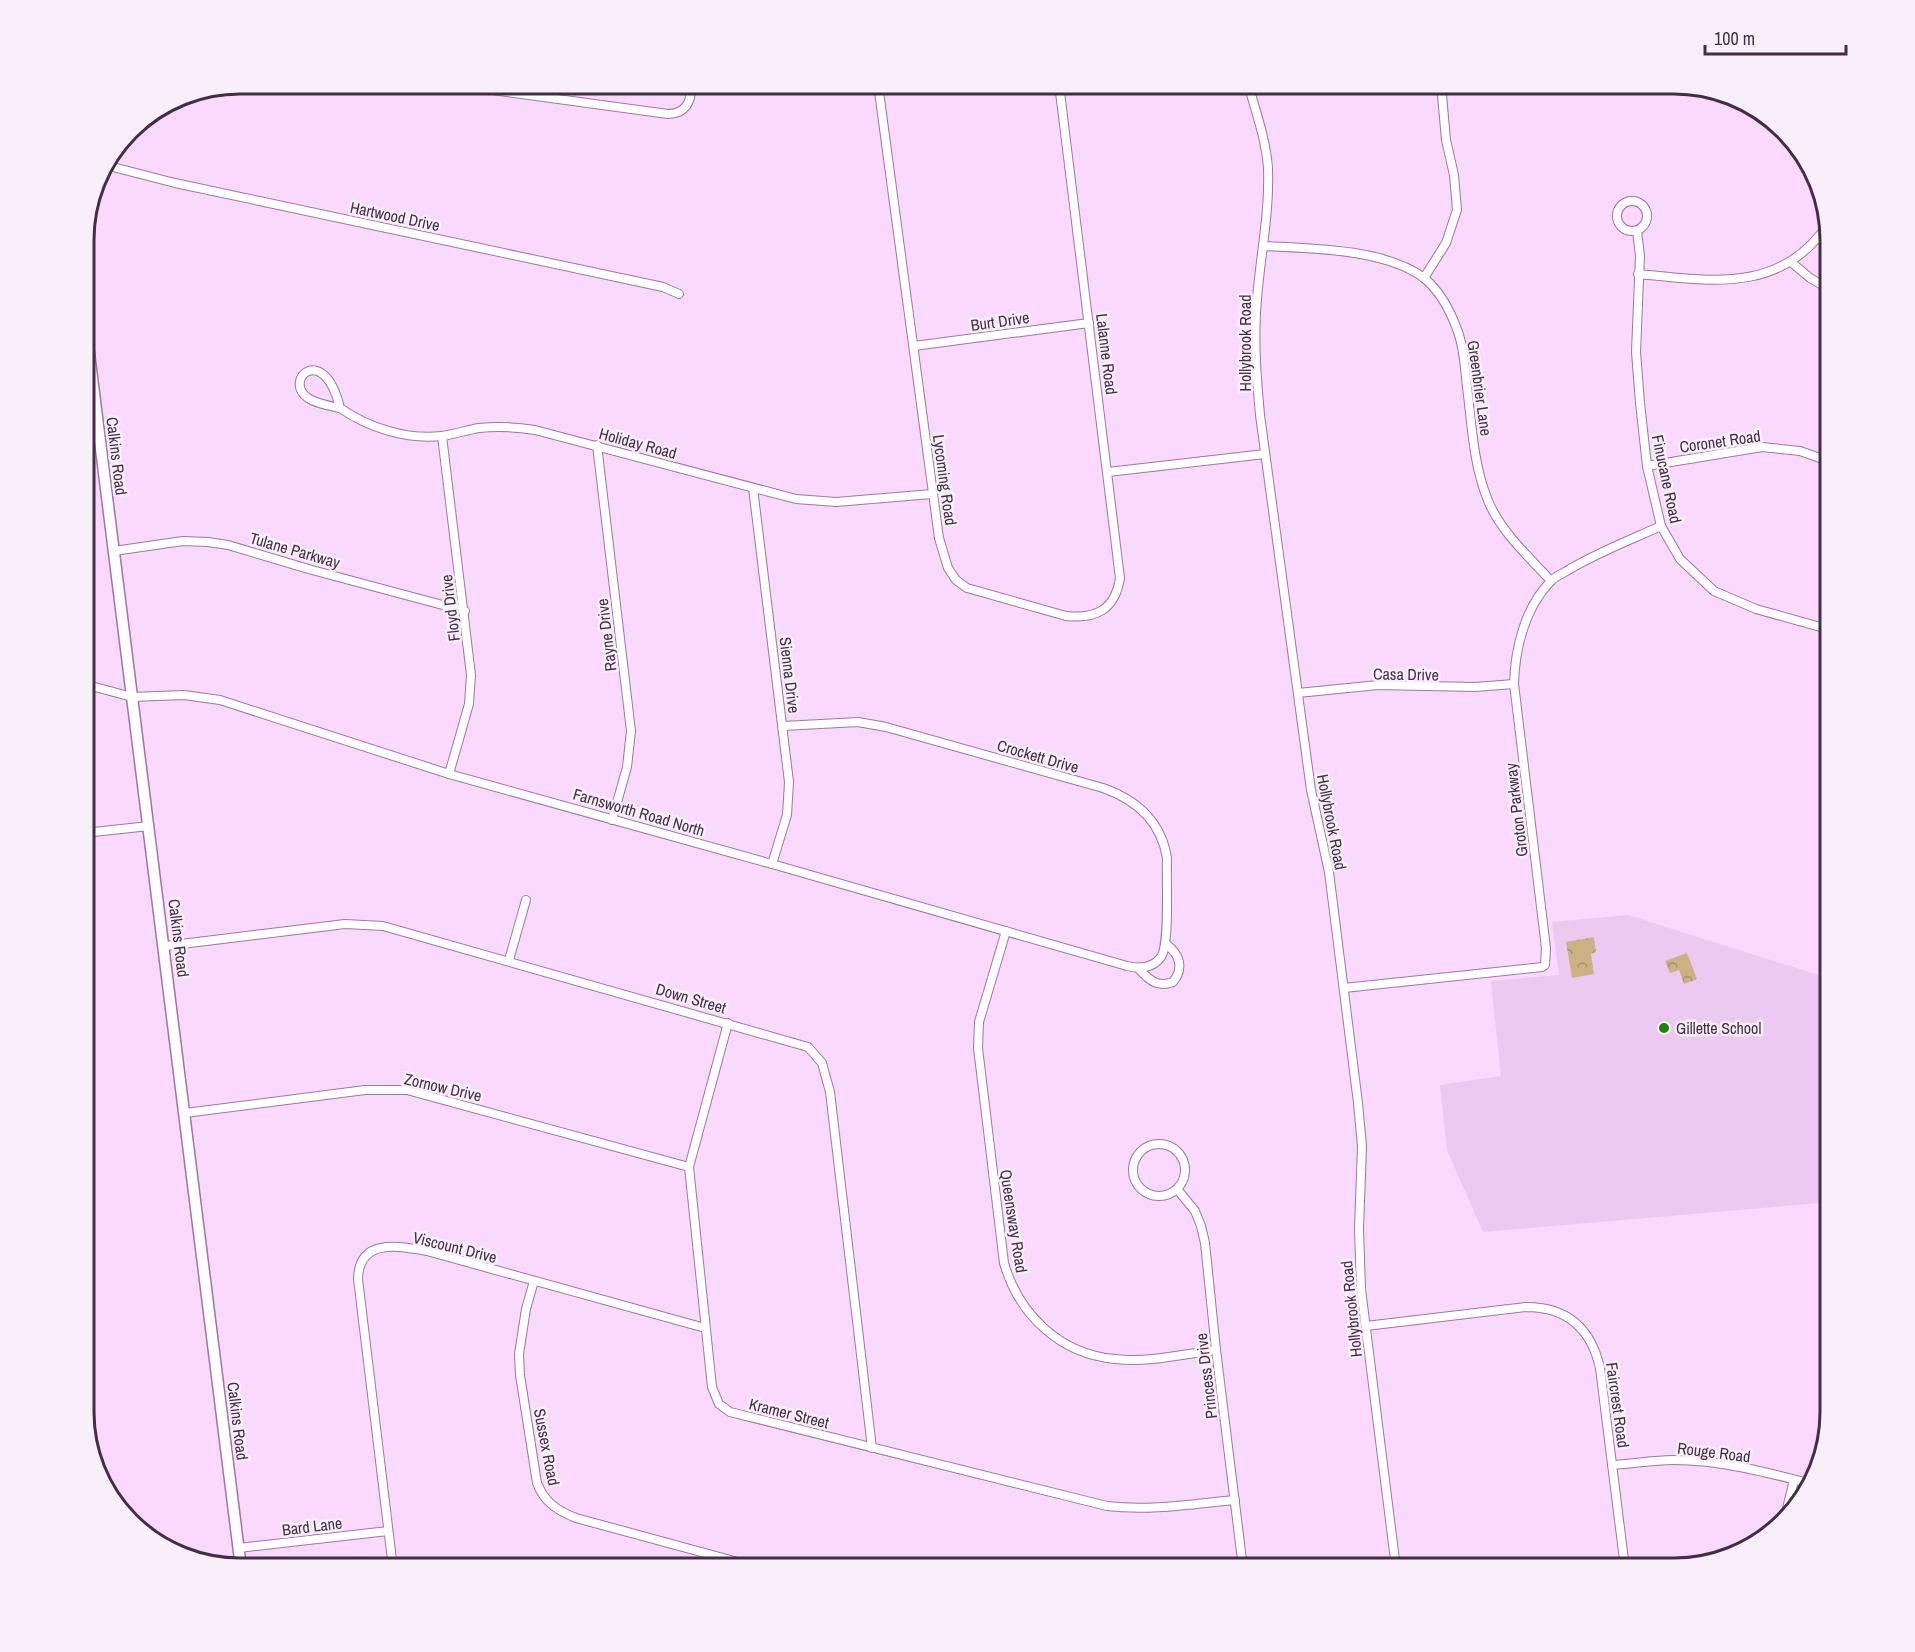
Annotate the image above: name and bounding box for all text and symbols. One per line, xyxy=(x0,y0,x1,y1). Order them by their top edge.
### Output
scale bar xyxy=(1705,18,1846,56)
text: 100 m xyxy=(1714,26,1755,51)
street label: Hartwood Drive xyxy=(348,196,442,236)
street label: Hollybrook Road xyxy=(1234,295,1256,391)
street label: Burt Drive xyxy=(969,306,1031,336)
street label: Lalanne Road xyxy=(1091,312,1123,396)
street label: Greenbrier Lane xyxy=(1462,339,1498,437)
street label: Calkins Road xyxy=(101,416,133,496)
street label: Holiday Road xyxy=(597,422,679,464)
street label: Coronet Road xyxy=(1678,424,1762,458)
street label: Lycoming Road xyxy=(928,433,962,527)
street label: Finucane Road xyxy=(1647,433,1687,525)
street label: Tulane Parkway xyxy=(247,527,343,574)
street label: Floyd Drive xyxy=(435,573,465,643)
street label: Rayne Drive xyxy=(591,597,621,673)
street label: Sienna Drive xyxy=(774,636,806,714)
street label: Casa Drive xyxy=(1373,662,1439,686)
street label: Crockett Drive xyxy=(995,734,1081,778)
street label: Groton Parkway xyxy=(1499,762,1533,858)
street label: Hollybrook Road xyxy=(1312,772,1352,872)
street label: Farnsworth Road North xyxy=(571,783,707,841)
street label: Calkins Road xyxy=(163,898,195,978)
street label: Down Street xyxy=(653,977,729,1019)
place label: Gillette School xyxy=(1676,1017,1761,1039)
marker: Gillette School xyxy=(1657,1021,1671,1035)
street label: Zornow Drive xyxy=(402,1067,484,1107)
street label: Queensway Road xyxy=(995,1168,1033,1274)
street label: Viscount Drive xyxy=(411,1226,499,1268)
street label: Hollybrook Road xyxy=(1335,1260,1367,1358)
street label: Princess Drive xyxy=(1190,1332,1222,1420)
street label: Faircrest Road xyxy=(1601,1361,1635,1449)
street label: Calkins Road xyxy=(222,1381,254,1461)
street label: Kramer Street xyxy=(747,1392,832,1434)
street label: Sussex Road xyxy=(529,1407,565,1487)
street label: Rouge Road xyxy=(1676,1437,1752,1467)
street label: Bard Lane xyxy=(281,1511,343,1541)

